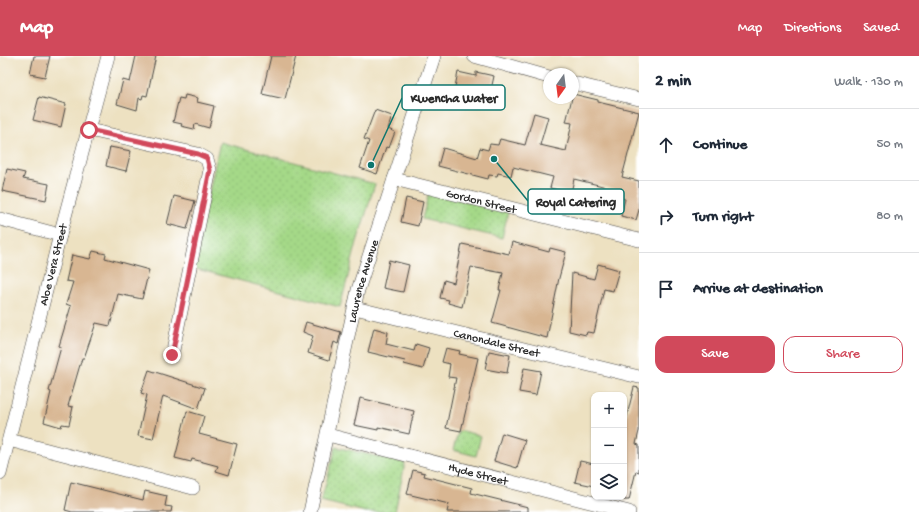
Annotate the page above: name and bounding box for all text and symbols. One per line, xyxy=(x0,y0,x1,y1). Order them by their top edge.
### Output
text: Map xyxy=(20,17,53,40)
text: Map xyxy=(738,20,762,37)
text: Directions xyxy=(784,20,841,37)
text: Saved xyxy=(863,20,899,37)
north arrow xyxy=(543,68,579,104)
text: 2 min xyxy=(655,72,691,92)
text: Walk · 130 m xyxy=(834,75,903,90)
callout: Kwencha Water xyxy=(402,85,505,110)
text: Kwencha Water xyxy=(410,92,499,107)
route start xyxy=(80,121,98,139)
icon: ahead xyxy=(655,134,677,156)
text: Continue xyxy=(693,136,747,154)
text: 50 m xyxy=(876,137,903,152)
street label: Gordon Street xyxy=(444,187,518,218)
callout: Royal Catering xyxy=(528,189,624,214)
text: Royal Catering xyxy=(535,196,617,211)
icon: right xyxy=(655,206,677,228)
text: Turn right xyxy=(693,208,753,226)
text: 80 m xyxy=(876,209,903,224)
street label: Aloe Vera Street xyxy=(38,222,72,307)
street label: Lawrence Avenue xyxy=(346,238,383,324)
icon: arrive xyxy=(655,278,677,300)
text: Arrive at destination xyxy=(693,280,823,298)
street label: Canondale Street xyxy=(452,327,542,362)
button: Save xyxy=(655,336,775,373)
button: Share xyxy=(783,336,903,373)
route end xyxy=(163,346,181,364)
map controls xyxy=(591,392,627,500)
button: + xyxy=(591,392,627,428)
button: − xyxy=(591,428,627,464)
street label: Hyde Street xyxy=(446,461,510,490)
button: layers xyxy=(591,464,627,500)

